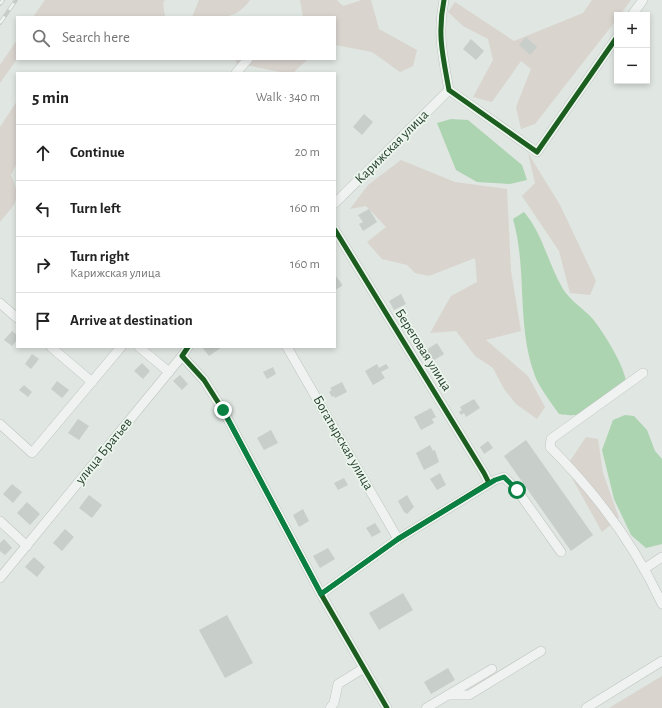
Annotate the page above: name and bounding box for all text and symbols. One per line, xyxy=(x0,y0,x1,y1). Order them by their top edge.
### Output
map controls xyxy=(614,12,650,84)
button: + xyxy=(614,12,650,48)
search box xyxy=(16,16,336,60)
icon: search xyxy=(30,27,52,49)
text: Search here xyxy=(62,30,130,45)
button: − xyxy=(614,48,650,84)
text: 5 min xyxy=(32,89,69,106)
text: Walk · 340 m xyxy=(256,91,320,104)
street label: Карижская улица xyxy=(352,107,432,187)
icon: ahead xyxy=(32,142,54,164)
text: Continue xyxy=(70,145,125,160)
text: 20 m xyxy=(295,146,320,159)
icon: left xyxy=(32,198,54,220)
text: Turn left xyxy=(70,201,121,216)
text: 160 m xyxy=(290,202,320,215)
text: Turn right xyxy=(70,249,129,264)
icon: right xyxy=(32,254,54,276)
text: 160 m xyxy=(290,258,320,271)
text: Карижская улица xyxy=(70,267,161,280)
street label: Береговая улица xyxy=(392,306,454,394)
icon: arrive xyxy=(32,310,54,332)
text: Arrive at destination xyxy=(70,313,193,328)
street label: Богатырская улица xyxy=(310,393,376,493)
route end xyxy=(214,401,232,419)
street label: улица Братьев xyxy=(72,415,135,488)
route start xyxy=(508,481,526,499)

